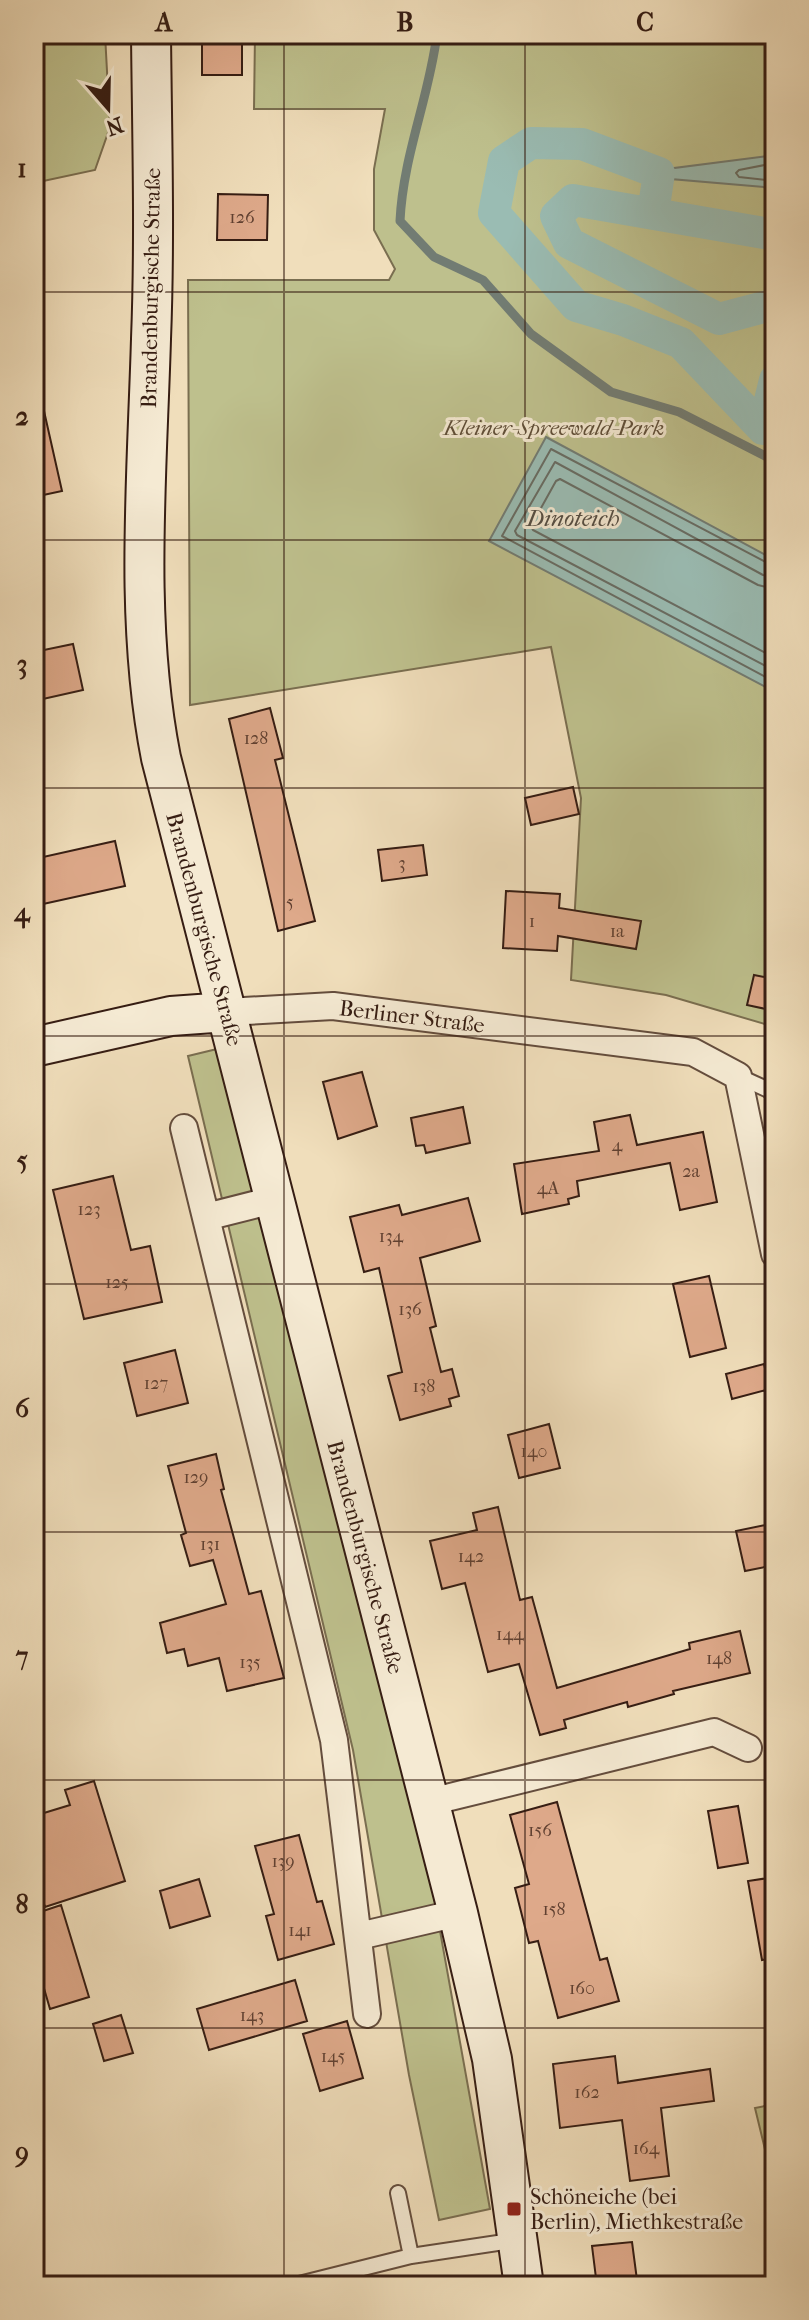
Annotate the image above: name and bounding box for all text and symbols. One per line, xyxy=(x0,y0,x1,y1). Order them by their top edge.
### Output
text: A xyxy=(154,7,174,38)
text: B xyxy=(397,7,414,38)
text: C xyxy=(636,7,654,38)
north arrow xyxy=(68,68,148,148)
text: N xyxy=(102,111,127,141)
text: 1 xyxy=(17,153,27,184)
street label: Brandenburgische Straße xyxy=(136,167,166,409)
house number: 126 xyxy=(229,207,255,228)
text: 2 xyxy=(15,401,29,432)
park label: Kleiner-Spreewald-Park xyxy=(442,415,664,441)
water label: Dinoteich xyxy=(524,504,620,532)
text: 3 xyxy=(17,649,27,680)
house number: 128 xyxy=(244,728,268,749)
street label: Brandenburgische Straße xyxy=(160,810,248,1049)
house number: 3 xyxy=(398,853,406,874)
house number: 5 xyxy=(286,892,294,913)
text: 4 xyxy=(13,897,31,929)
house number: 1 xyxy=(529,911,535,932)
house number: 1a xyxy=(610,921,625,942)
street label: Berliner Straße xyxy=(338,995,486,1039)
house number: 4 xyxy=(612,1135,623,1156)
text: 5 xyxy=(16,1145,28,1176)
house number: 2a xyxy=(682,1161,700,1182)
house number: 4A xyxy=(537,1178,559,1199)
house number: 123 xyxy=(77,1199,101,1220)
house number: 134 xyxy=(379,1226,404,1247)
house number: 125 xyxy=(105,1272,129,1293)
house number: 136 xyxy=(398,1299,422,1320)
house number: 127 xyxy=(144,1373,168,1394)
house number: 138 xyxy=(413,1376,435,1397)
text: 6 xyxy=(15,1393,30,1424)
street label: Brandenburgische Straße xyxy=(321,1438,409,1677)
house number: 140 xyxy=(521,1441,547,1462)
house number: 129 xyxy=(183,1467,209,1488)
house number: 131 xyxy=(200,1534,220,1555)
house number: 142 xyxy=(458,1546,484,1567)
house number: 144 xyxy=(496,1624,524,1645)
text: 7 xyxy=(15,1641,29,1672)
house number: 148 xyxy=(706,1648,732,1669)
house number: 135 xyxy=(239,1652,261,1673)
house number: 156 xyxy=(528,1820,552,1841)
house number: 139 xyxy=(271,1851,295,1872)
text: 8 xyxy=(15,1889,29,1920)
house number: 158 xyxy=(542,1899,566,1920)
house number: 141 xyxy=(288,1920,312,1941)
house number: 160 xyxy=(569,1978,595,1999)
house number: 143 xyxy=(240,2005,264,2026)
house number: 145 xyxy=(321,2046,345,2067)
house number: 162 xyxy=(574,2082,600,2103)
text: 9 xyxy=(14,2137,29,2168)
house number: 164 xyxy=(633,2138,660,2159)
place label: Schöneiche (bei Berlin), Miethkestraße xyxy=(530,2184,743,2235)
marker: Schöneiche (bei Berlin), Miethkestraße xyxy=(505,2200,523,2218)

